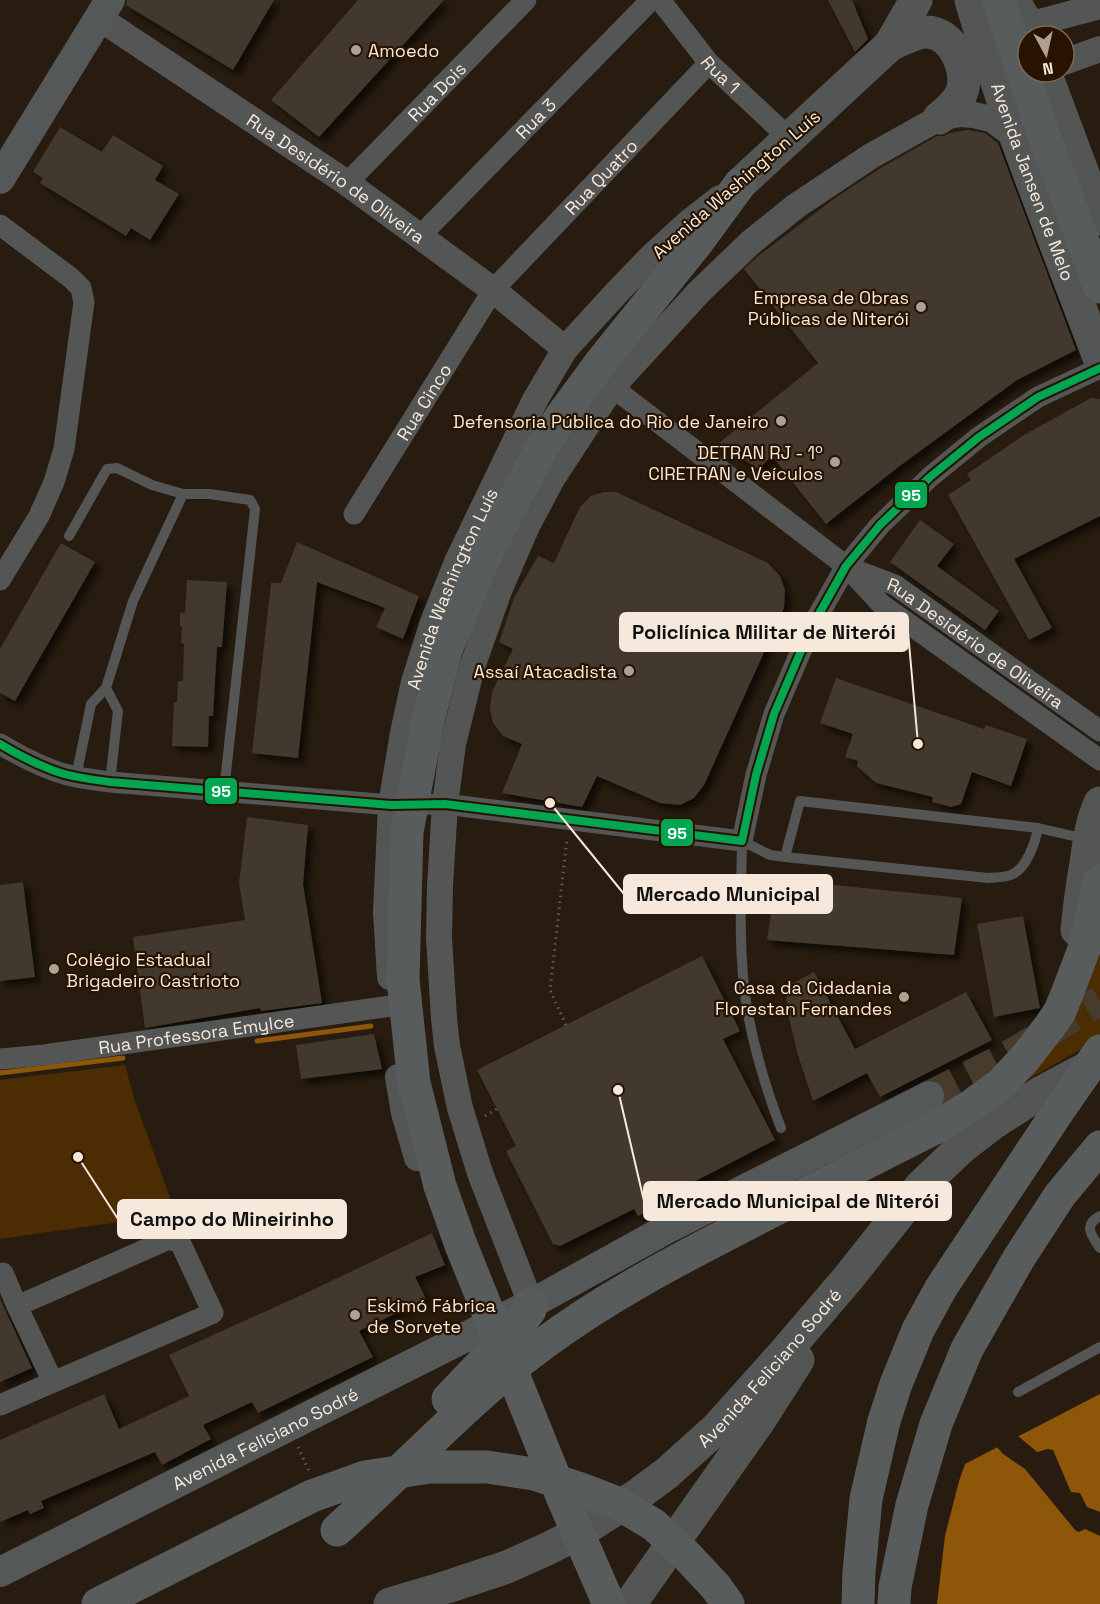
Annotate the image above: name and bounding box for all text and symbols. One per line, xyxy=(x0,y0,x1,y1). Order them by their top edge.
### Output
north arrow xyxy=(1016,24,1076,84)
place label: Amoedo xyxy=(368,39,439,62)
marker: Amoedo xyxy=(349,43,363,57)
street label: Rua 1 xyxy=(696,51,745,98)
street label: Rua Dois xyxy=(402,57,471,126)
text: N xyxy=(1041,57,1055,80)
street label: Avenida Jansen de Melo xyxy=(986,80,1080,284)
street label: Rua 3 xyxy=(510,93,561,143)
street label: Avenida Washington Luís xyxy=(647,105,825,263)
street label: Rua Desidério de Oliveira xyxy=(242,108,430,248)
street label: Rua Quatro xyxy=(559,134,642,219)
place label: Empresa de Obras Públicas de Niterói xyxy=(748,286,909,330)
marker: Empresa de Obras Públicas de Niterói xyxy=(914,300,928,314)
street label: Rua Cinco xyxy=(391,359,456,445)
place label: Defensoria Pública do Rio de Janeiro xyxy=(453,410,769,433)
marker: Defensoria Pública do Rio de Janeiro xyxy=(774,414,788,428)
place label: DETRAN RJ - 1º CIRETRAN e Veículos xyxy=(648,441,823,485)
marker: DETRAN RJ - 1º CIRETRAN e Veículos xyxy=(828,455,842,469)
line badge: 95 xyxy=(894,481,928,509)
street label: Avenida Washington Luís xyxy=(401,484,502,692)
text: 95 xyxy=(901,485,921,506)
street label: Rua Desidério de Oliveira xyxy=(884,572,1069,713)
callout: Policlínica Militar de Niterói xyxy=(620,613,908,651)
text: Policlínica Militar de Niterói xyxy=(632,619,896,645)
place label: Assaí Atacadista xyxy=(474,660,617,683)
marker: Assaí Atacadista xyxy=(622,664,636,678)
line badge: 95 xyxy=(204,777,238,805)
text: 95 xyxy=(211,781,231,802)
line badge: 95 xyxy=(660,818,694,847)
text: 95 xyxy=(667,823,687,844)
callout: Mercado Municipal xyxy=(624,875,832,913)
text: Mercado Municipal xyxy=(636,881,820,907)
place label: Colégio Estadual Brigadeiro Castrioto xyxy=(66,948,240,992)
marker: Colégio Estadual Brigadeiro Castrioto xyxy=(47,962,61,976)
place label: Casa da Cidadania Florestan Fernandes xyxy=(715,976,892,1020)
marker: Casa da Cidadania Florestan Fernandes xyxy=(897,990,911,1004)
street label: Rua Professora Emylce xyxy=(97,1008,296,1059)
callout: Mercado Municipal de Niterói xyxy=(644,1182,951,1220)
text: Mercado Municipal de Niterói xyxy=(657,1188,939,1214)
callout: Campo do Mineirinho xyxy=(118,1200,346,1238)
text: Campo do Mineirinho xyxy=(130,1206,334,1232)
street label: Avenida Feliciano Sodré xyxy=(692,1283,846,1452)
place label: Eskimó Fábrica de Sorvete xyxy=(367,1294,496,1338)
marker: Eskimó Fábrica de Sorvete xyxy=(348,1308,362,1322)
street label: Avenida Feliciano Sodré xyxy=(168,1382,362,1495)

